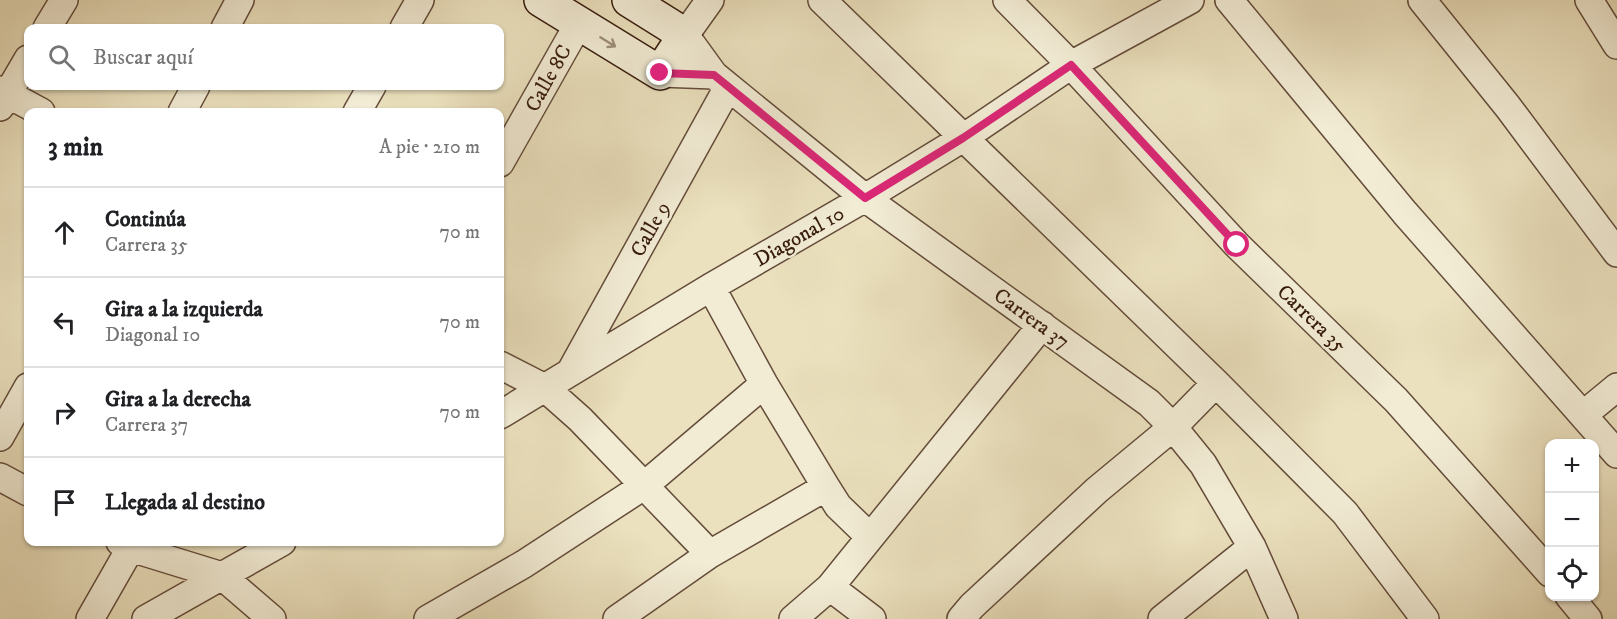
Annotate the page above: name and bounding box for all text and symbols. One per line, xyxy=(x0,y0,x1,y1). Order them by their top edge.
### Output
search box xyxy=(24,24,504,90)
one-way arrow xyxy=(600,35,617,48)
street label: Calle 8C xyxy=(520,40,578,117)
icon: search xyxy=(45,41,78,74)
text: Buscar aquí xyxy=(93,44,193,71)
route end xyxy=(646,59,672,85)
text: 3 min xyxy=(48,131,103,164)
text: A pie · 210 m xyxy=(379,135,480,160)
street label: Calle 9 xyxy=(625,197,677,262)
street label: Diagonal 10 xyxy=(750,201,849,273)
text: Continúa xyxy=(105,206,186,233)
icon: ahead xyxy=(48,216,81,249)
text: 70 m xyxy=(439,220,480,245)
route start xyxy=(1223,231,1249,257)
text: Carrera 35 xyxy=(105,233,188,258)
street label: Carrera 35 xyxy=(1271,279,1352,358)
street label: Carrera 37 xyxy=(988,283,1074,355)
text: Gira a la izquierda xyxy=(105,296,263,323)
icon: left xyxy=(48,306,81,339)
text: 70 m xyxy=(439,310,480,335)
text: Diagonal 10 xyxy=(105,323,200,348)
text: Gira a la derecha xyxy=(105,386,251,413)
icon: right xyxy=(48,396,81,429)
text: 70 m xyxy=(439,400,480,425)
text: Carrera 37 xyxy=(105,413,188,438)
map controls xyxy=(1545,439,1599,601)
button: + xyxy=(1545,439,1599,493)
icon: arrive xyxy=(48,486,81,519)
text: Llegada al destino xyxy=(105,489,265,516)
button: − xyxy=(1545,493,1599,547)
button: locate xyxy=(1545,547,1599,601)

